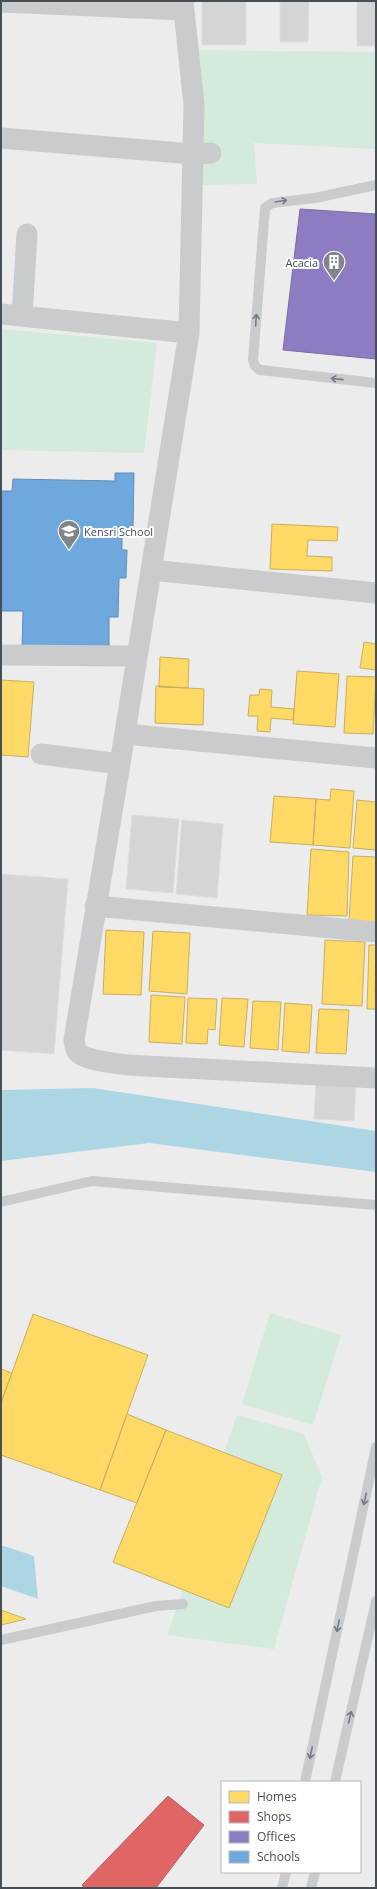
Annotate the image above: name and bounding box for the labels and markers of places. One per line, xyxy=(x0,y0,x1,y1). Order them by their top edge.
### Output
building icon: Acacia xyxy=(321,249,347,282)
place label: Acacia xyxy=(286,255,318,270)
school or university icon: Kensri School xyxy=(56,518,82,551)
place label: Kensri School xyxy=(84,524,153,539)

